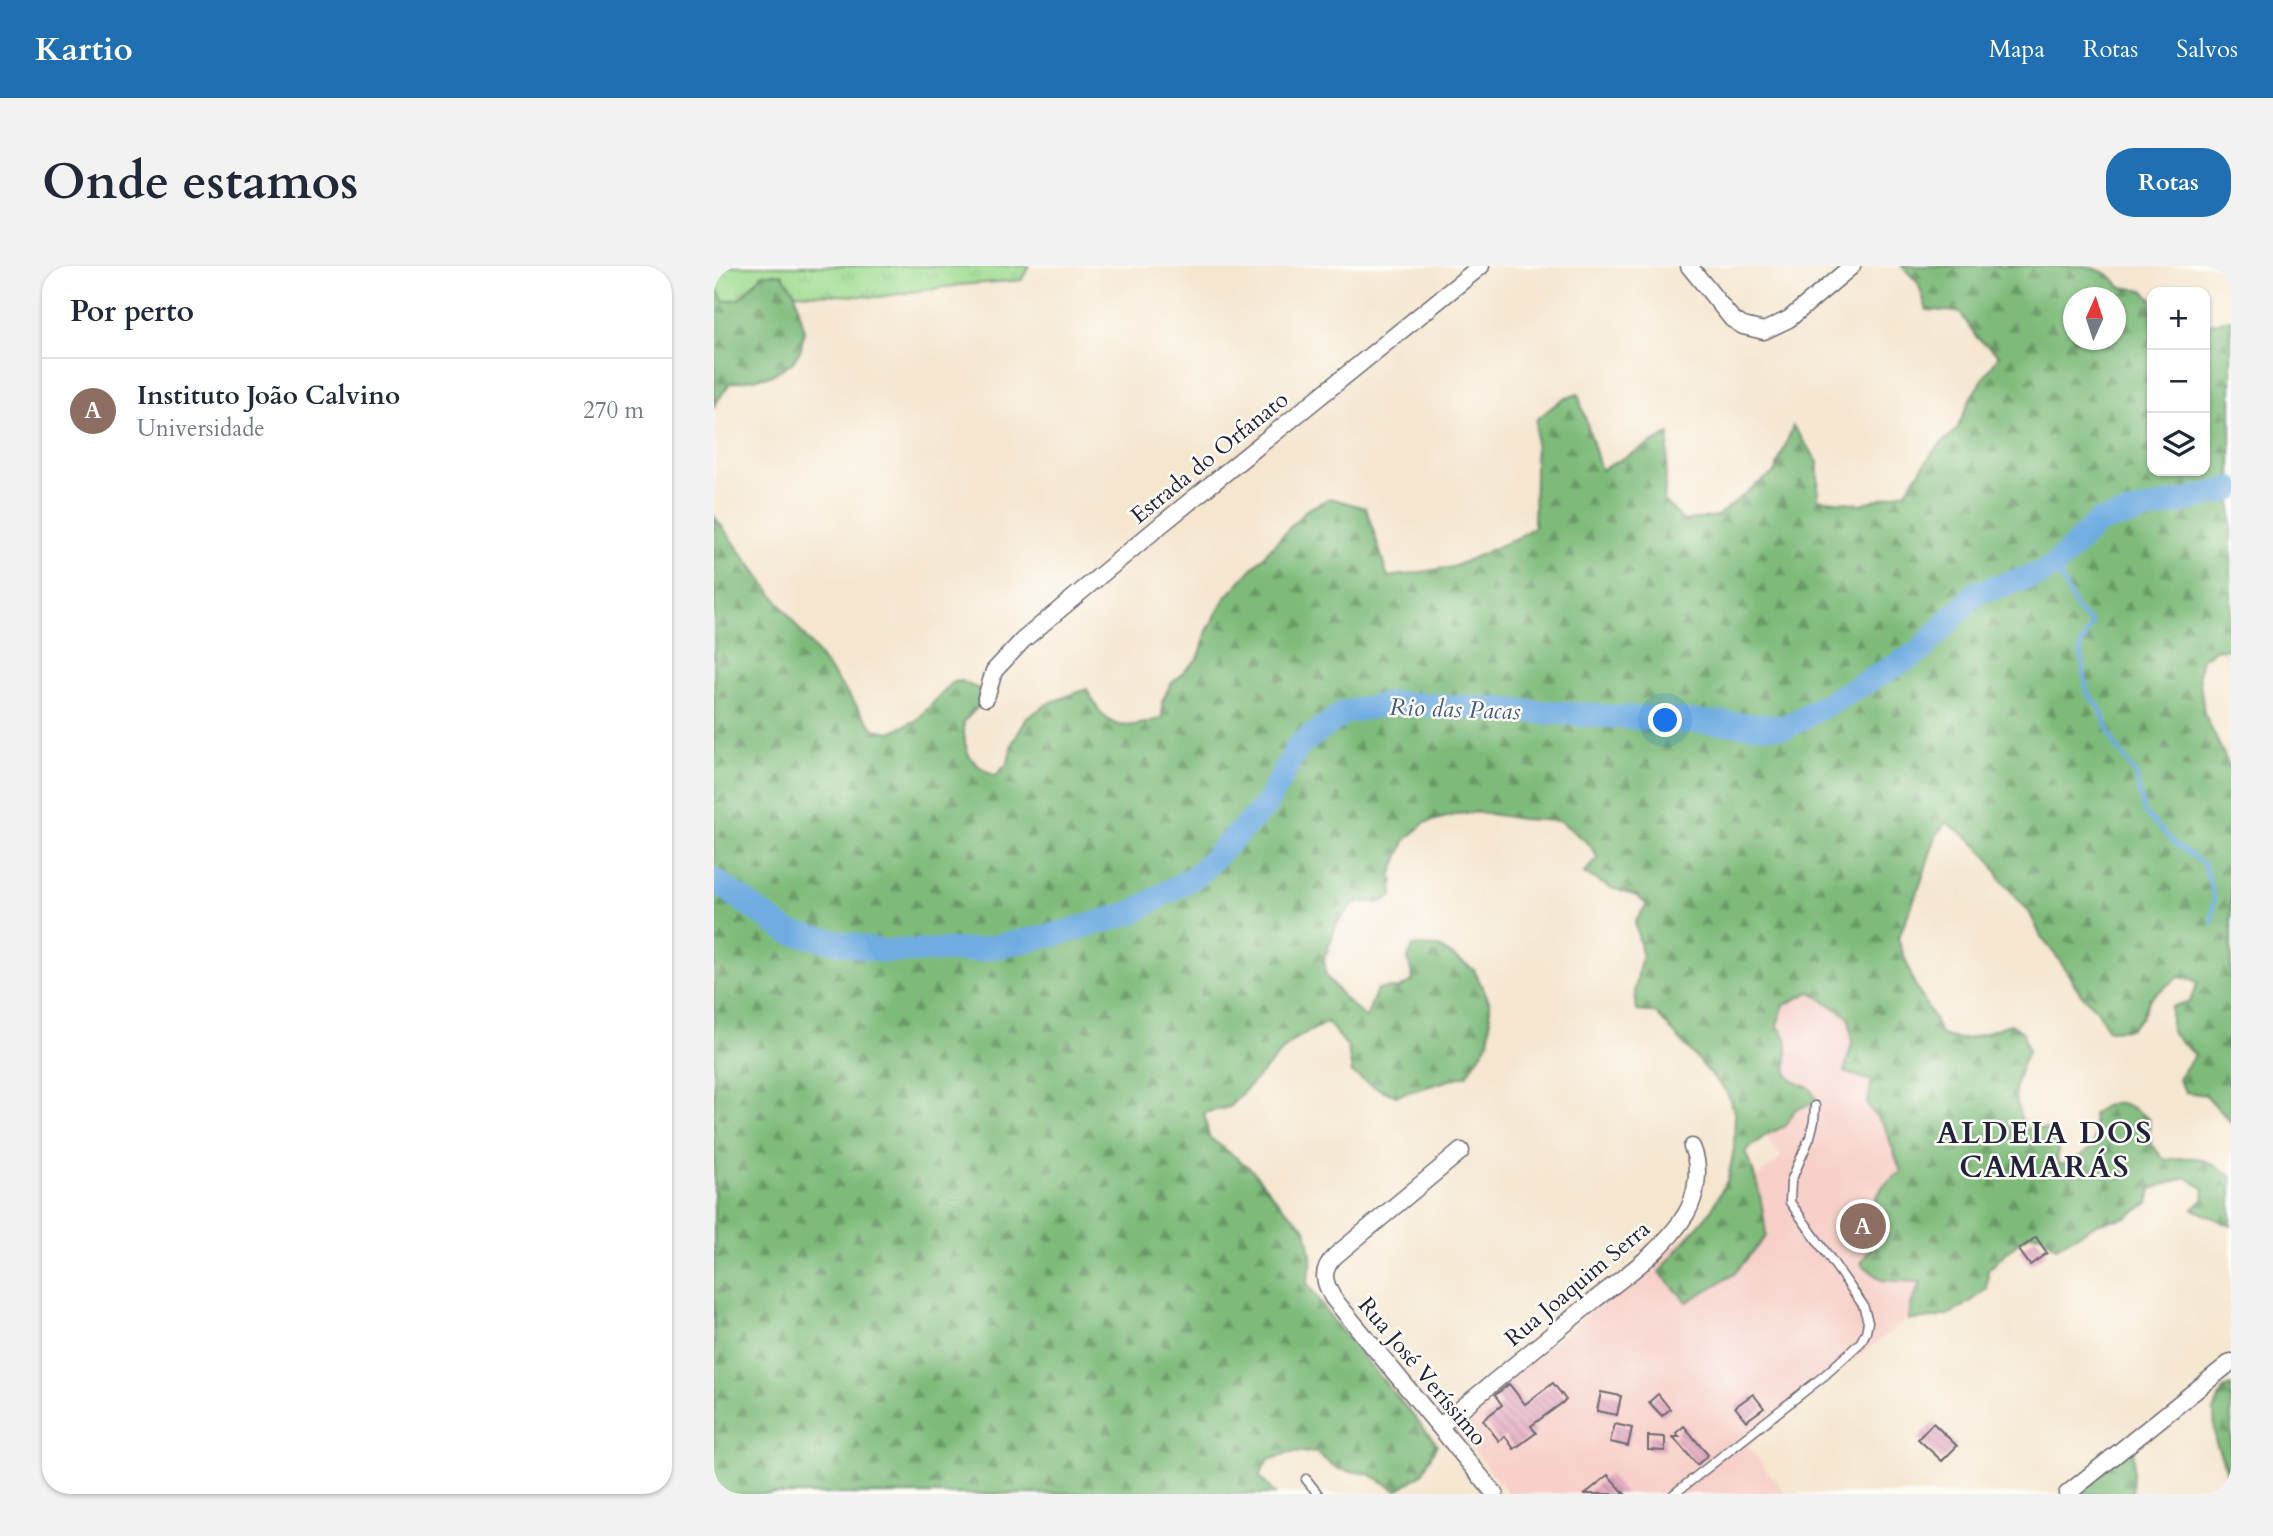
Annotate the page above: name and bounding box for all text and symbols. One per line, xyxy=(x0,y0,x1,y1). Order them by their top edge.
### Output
text: Kartio xyxy=(35,27,133,72)
text: Mapa xyxy=(1989,33,2045,66)
text: Rotas xyxy=(2083,33,2138,66)
text: Salvos xyxy=(2176,33,2238,66)
button: Rotas xyxy=(2106,148,2231,217)
text: Onde estamos xyxy=(42,149,358,216)
north arrow xyxy=(2063,287,2126,350)
map controls xyxy=(2147,287,2210,476)
button: + xyxy=(2147,287,2210,350)
text: Por perto xyxy=(70,291,194,332)
button: − xyxy=(2147,350,2210,413)
text: Instituto João Calvino xyxy=(137,378,400,413)
street label: Estrada do Orfanato xyxy=(1124,384,1295,531)
text: A xyxy=(84,395,102,426)
text: 270 m xyxy=(583,395,644,426)
text: Universidade xyxy=(137,413,265,444)
button: layers xyxy=(2147,413,2210,476)
water label: Rio das Pacas xyxy=(1389,691,1521,728)
your location xyxy=(1648,703,1682,737)
district label: ALDEIA DOS CAMARÁS xyxy=(1936,1113,2154,1188)
pin: A xyxy=(1840,1200,1886,1252)
street label: Rua Joaquim Serra xyxy=(1498,1213,1656,1353)
street label: Rua José Veríssimo xyxy=(1351,1290,1494,1452)

